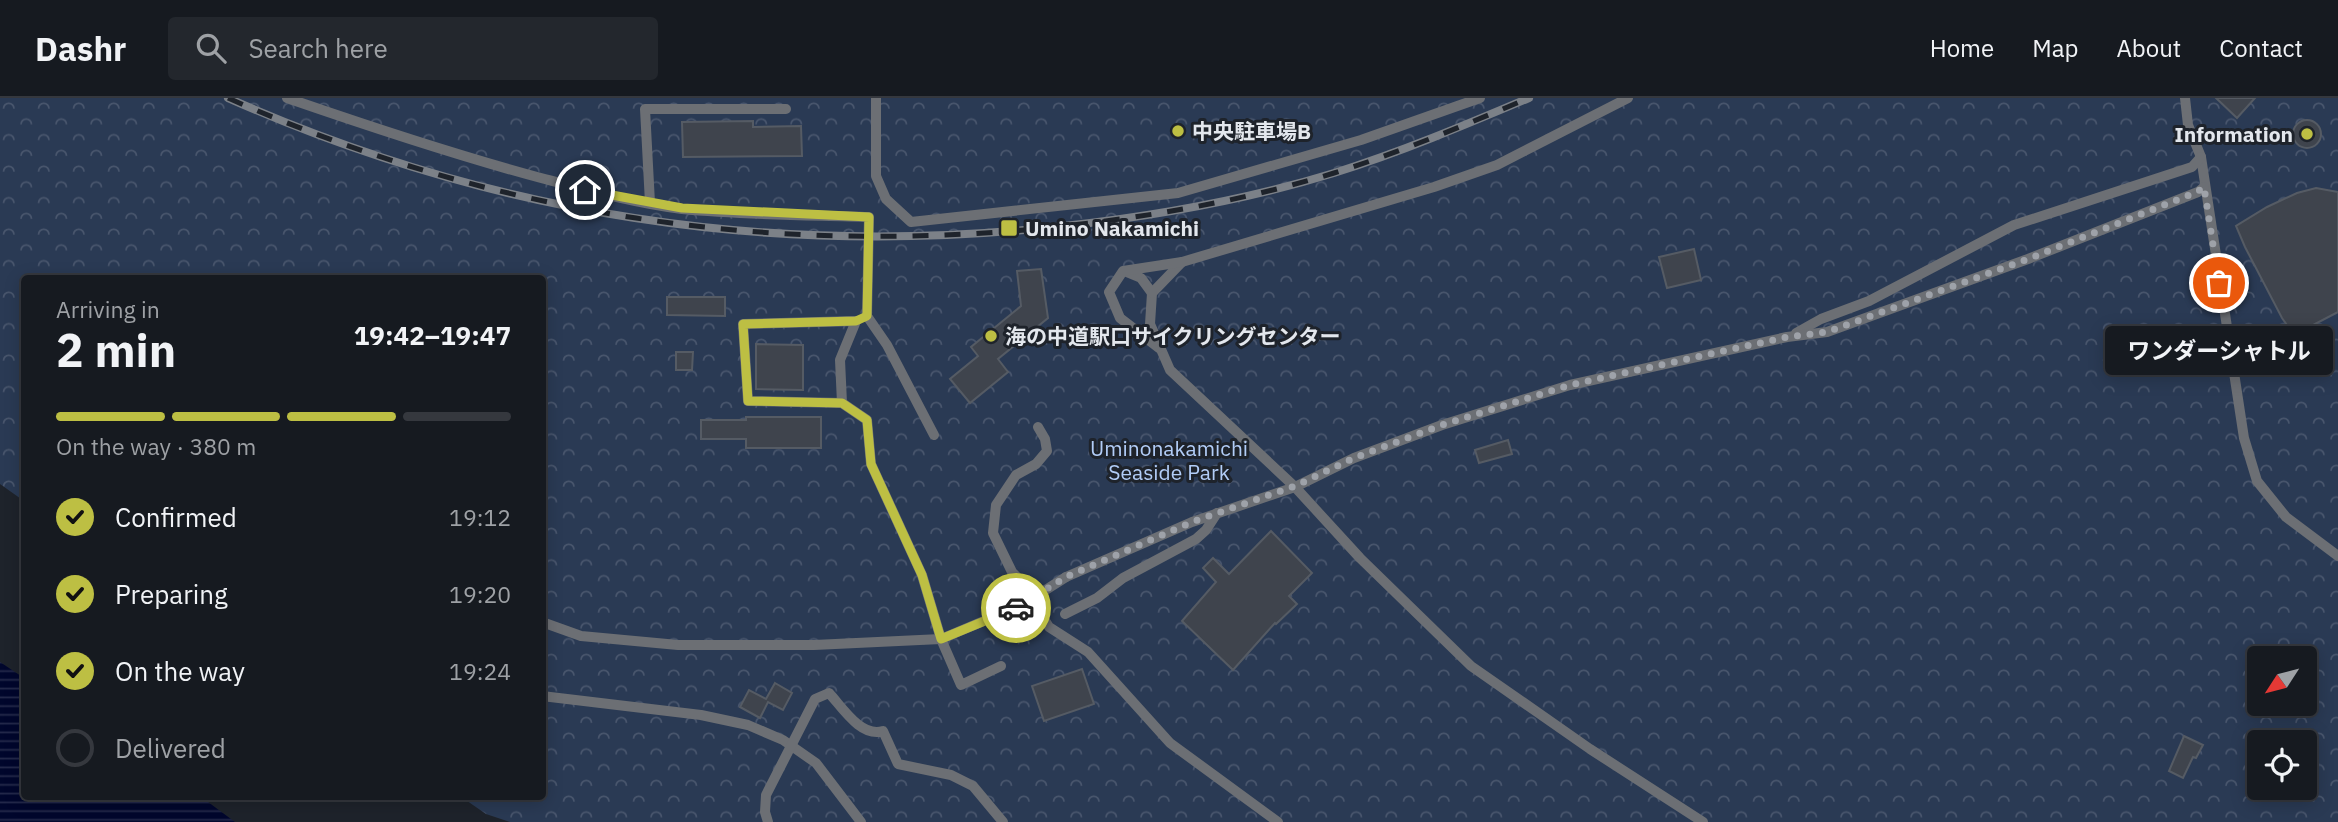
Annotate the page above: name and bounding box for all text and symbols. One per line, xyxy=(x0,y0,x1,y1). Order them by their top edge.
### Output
search box xyxy=(168,17,658,80)
text: Dashr xyxy=(35,27,126,70)
icon: search xyxy=(192,29,230,67)
text: Search here xyxy=(248,31,388,65)
text: Home xyxy=(1930,32,1994,64)
text: Map xyxy=(2032,32,2078,64)
text: About xyxy=(2116,32,2181,64)
text: Contact xyxy=(2219,32,2303,64)
place label: 中央駐車場B xyxy=(1192,117,1311,145)
place label: Information xyxy=(2175,120,2293,148)
marker: 中央駐車場B xyxy=(1170,123,1186,139)
marker: Information xyxy=(2299,126,2315,142)
pin xyxy=(555,160,615,220)
icon: home xyxy=(566,171,604,209)
place label: Umino Nakamichi xyxy=(1025,214,1199,242)
marker: Umino Nakamichi xyxy=(999,218,1019,238)
pin xyxy=(2189,253,2249,313)
icon: bag xyxy=(2200,264,2238,302)
text: Arriving in xyxy=(56,294,160,324)
text: 19:42–19:47 xyxy=(354,318,511,352)
text: 2 min xyxy=(56,320,176,380)
place label: 海の中道駅口サイクリングセンター xyxy=(1005,322,1341,350)
callout: ワンダーシャトル xyxy=(2105,325,2333,374)
marker: 海の中道駅口サイクリングセンター xyxy=(983,328,999,344)
text: ワンダーシャトル xyxy=(2127,335,2311,365)
text: On the way · 380 m xyxy=(56,431,256,461)
park label: Uminonakamichi Seaside Park xyxy=(1090,434,1248,486)
icon: check xyxy=(56,498,94,536)
text: Confirmed xyxy=(115,500,237,534)
text: 19:12 xyxy=(449,502,511,532)
courier xyxy=(981,573,1051,643)
icon: check xyxy=(56,575,94,613)
text: Preparing xyxy=(115,577,228,611)
text: 19:20 xyxy=(449,579,511,609)
icon: car xyxy=(997,589,1035,627)
north arrow xyxy=(2247,646,2317,716)
map controls xyxy=(2247,646,2317,800)
icon: check xyxy=(56,652,94,690)
text: On the way xyxy=(115,654,245,688)
text: 19:24 xyxy=(449,656,511,686)
button: locate xyxy=(2247,730,2317,800)
text: Delivered xyxy=(115,731,226,765)

